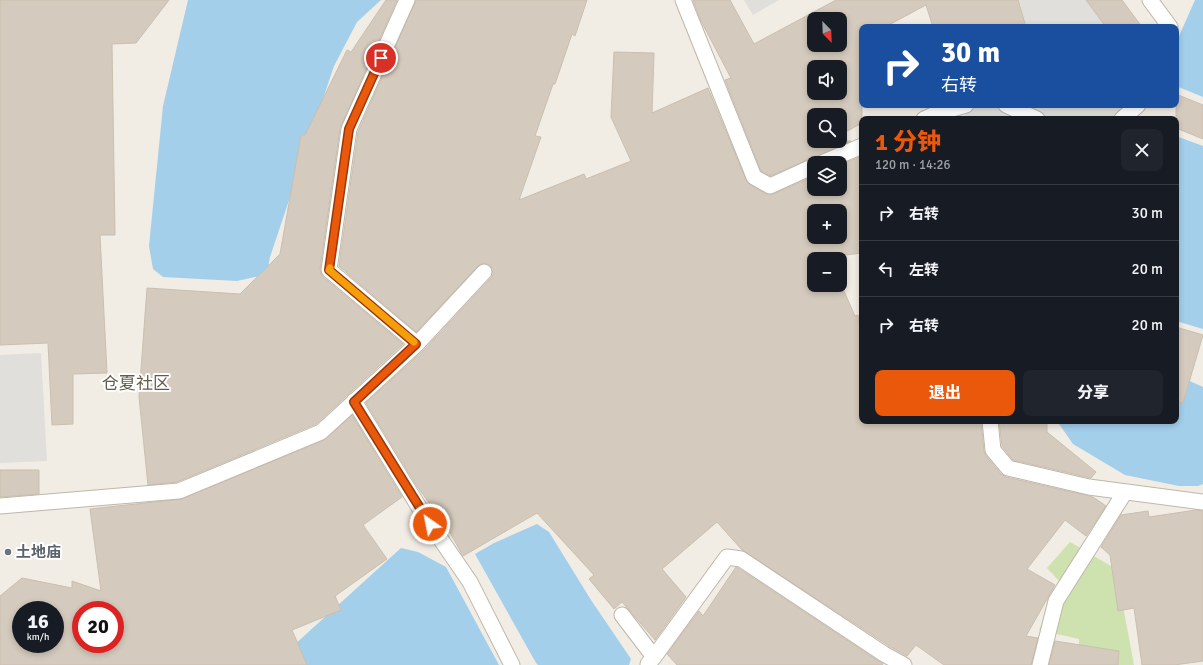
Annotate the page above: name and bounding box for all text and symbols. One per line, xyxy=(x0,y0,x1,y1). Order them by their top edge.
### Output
north arrow xyxy=(807,12,847,52)
map controls xyxy=(807,12,847,292)
text: 30 m xyxy=(941,36,1000,70)
icon: right xyxy=(875,40,927,92)
pin xyxy=(364,41,398,75)
icon: arrive xyxy=(370,47,392,69)
button: sound xyxy=(807,60,847,100)
text: 右转 xyxy=(941,74,977,96)
button: search xyxy=(807,108,847,148)
text: 1 分钟 xyxy=(875,127,941,157)
button: close xyxy=(1121,129,1163,171)
button: layers xyxy=(807,156,847,196)
text: 120 m · 14:26 xyxy=(875,157,951,173)
icon: right xyxy=(875,202,897,224)
button: + xyxy=(807,204,847,244)
text: 30 m xyxy=(1132,204,1163,222)
text: 右转 xyxy=(909,205,939,223)
button: − xyxy=(807,252,847,292)
icon: left xyxy=(875,258,897,280)
text: 20 m xyxy=(1132,260,1163,278)
text: 左转 xyxy=(909,261,939,279)
icon: right xyxy=(875,314,897,336)
text: 20 m xyxy=(1132,316,1163,334)
text: 右转 xyxy=(909,317,939,335)
button: 退出 xyxy=(875,370,1015,416)
button: 分享 xyxy=(1023,370,1163,416)
district label: 仓夏社区 xyxy=(102,373,170,394)
position arrow xyxy=(409,503,451,545)
place label: 土地庙 xyxy=(16,543,61,561)
marker: 土地庙 xyxy=(3,547,13,557)
speed limit sign: 20 xyxy=(72,601,124,653)
text: 16 xyxy=(27,609,49,634)
text: km/h xyxy=(27,631,49,643)

